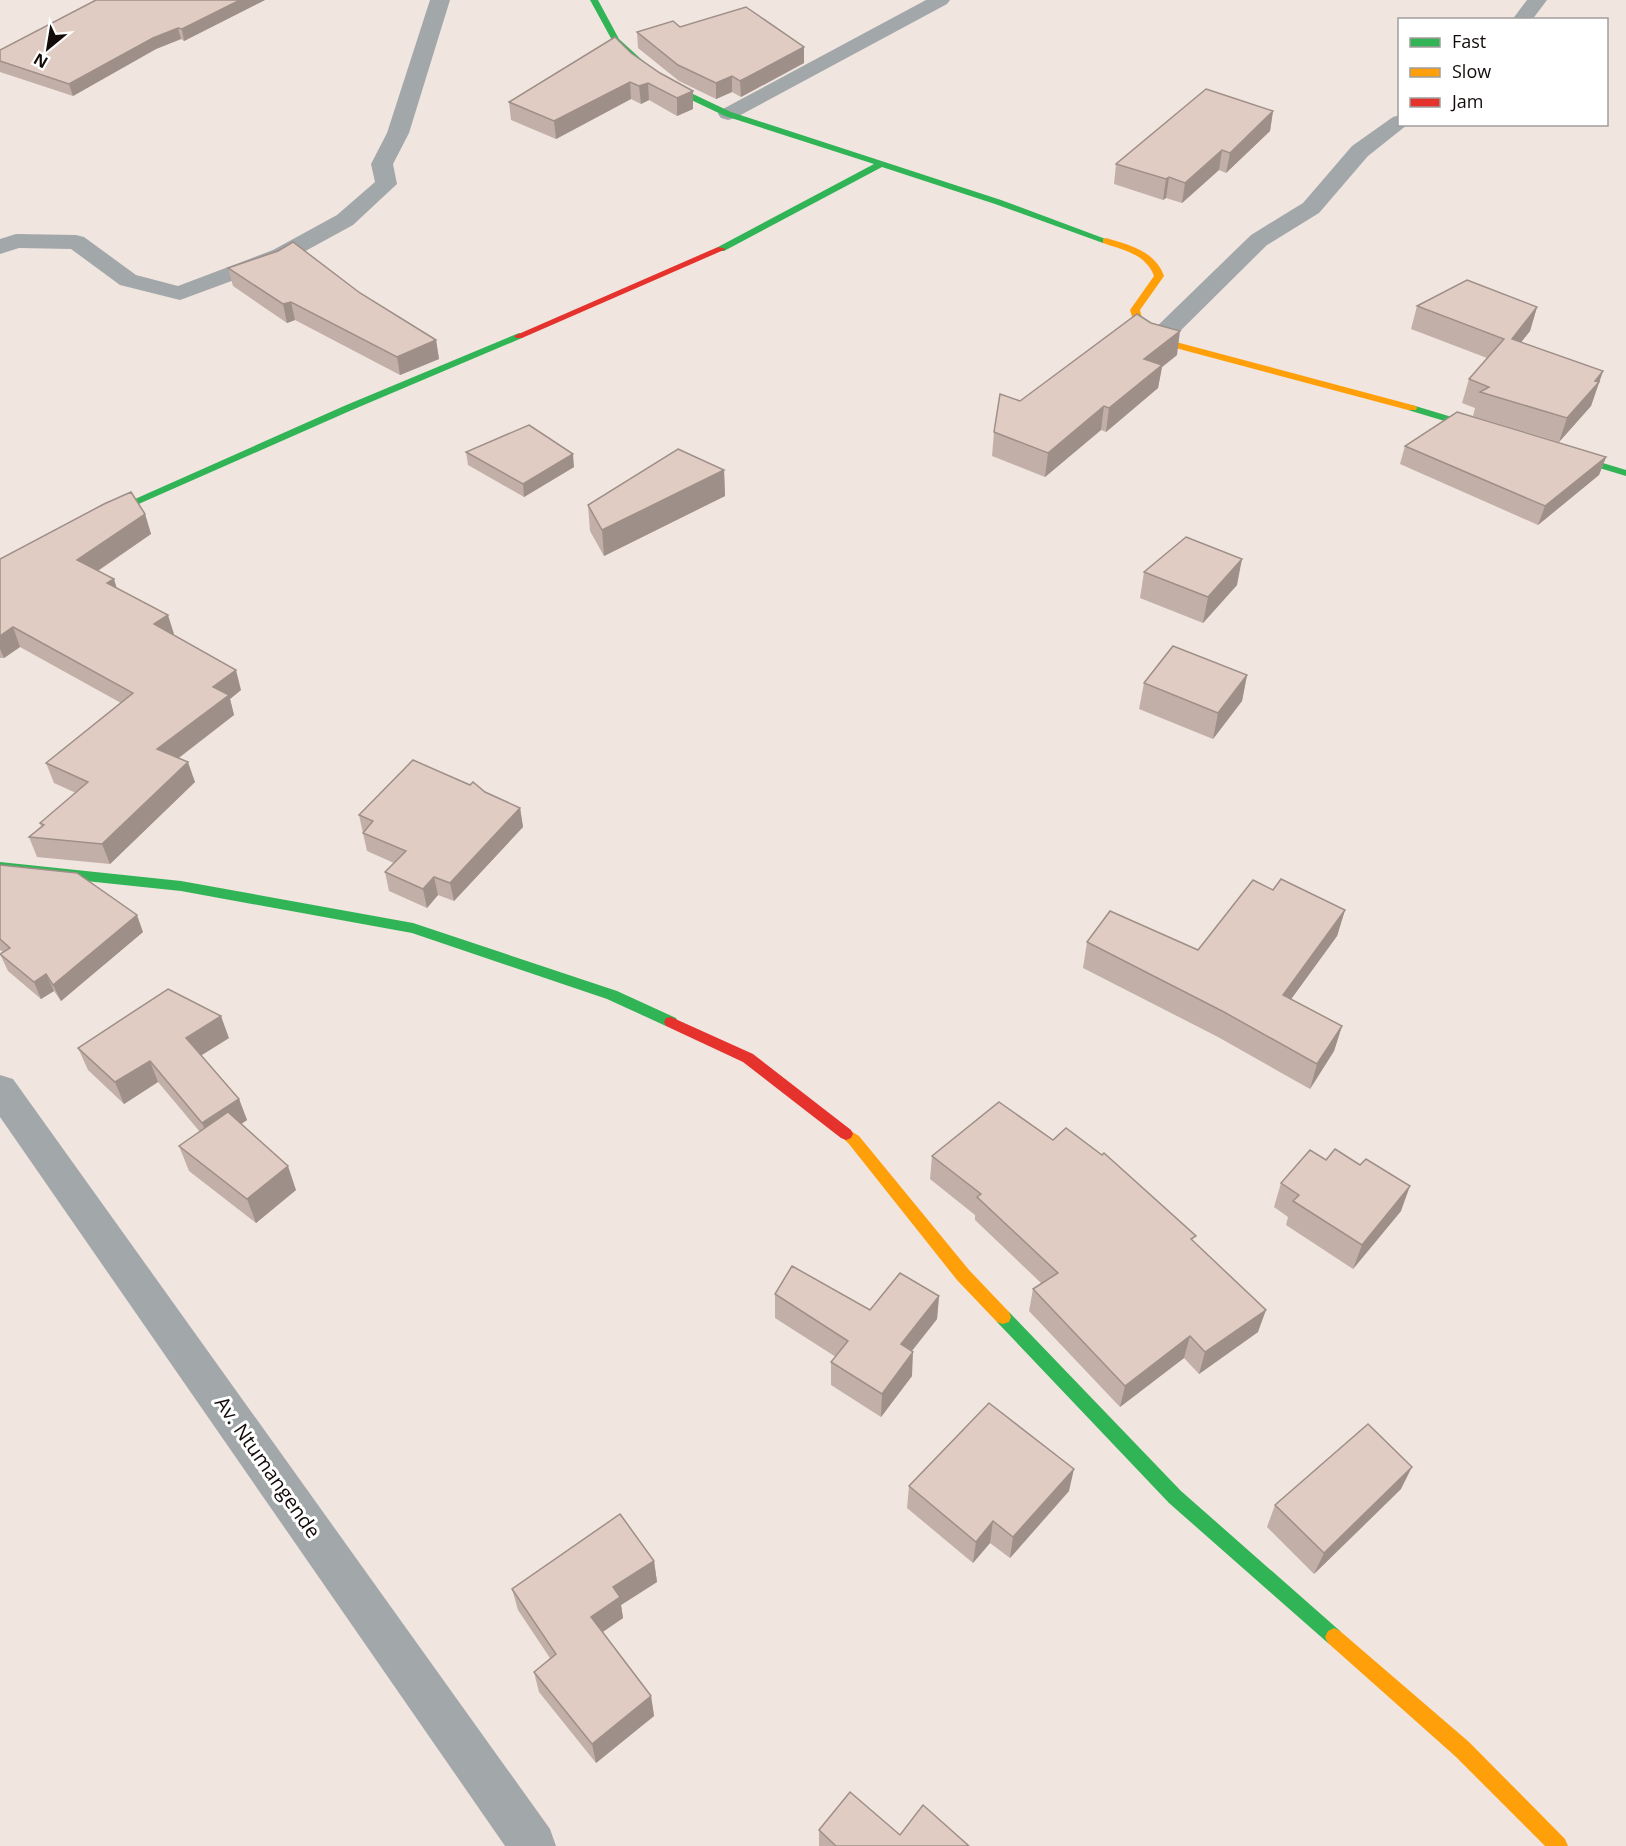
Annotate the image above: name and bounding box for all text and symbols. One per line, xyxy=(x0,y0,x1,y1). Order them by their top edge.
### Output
north arrow xyxy=(18,18,78,78)
legend xyxy=(1398,18,1608,126)
text: Fast xyxy=(1452,29,1486,53)
text: N xyxy=(29,48,52,74)
text: Slow xyxy=(1452,59,1491,83)
text: Jam xyxy=(1450,89,1484,113)
street label: Av. Ntumangende xyxy=(209,1391,327,1543)

